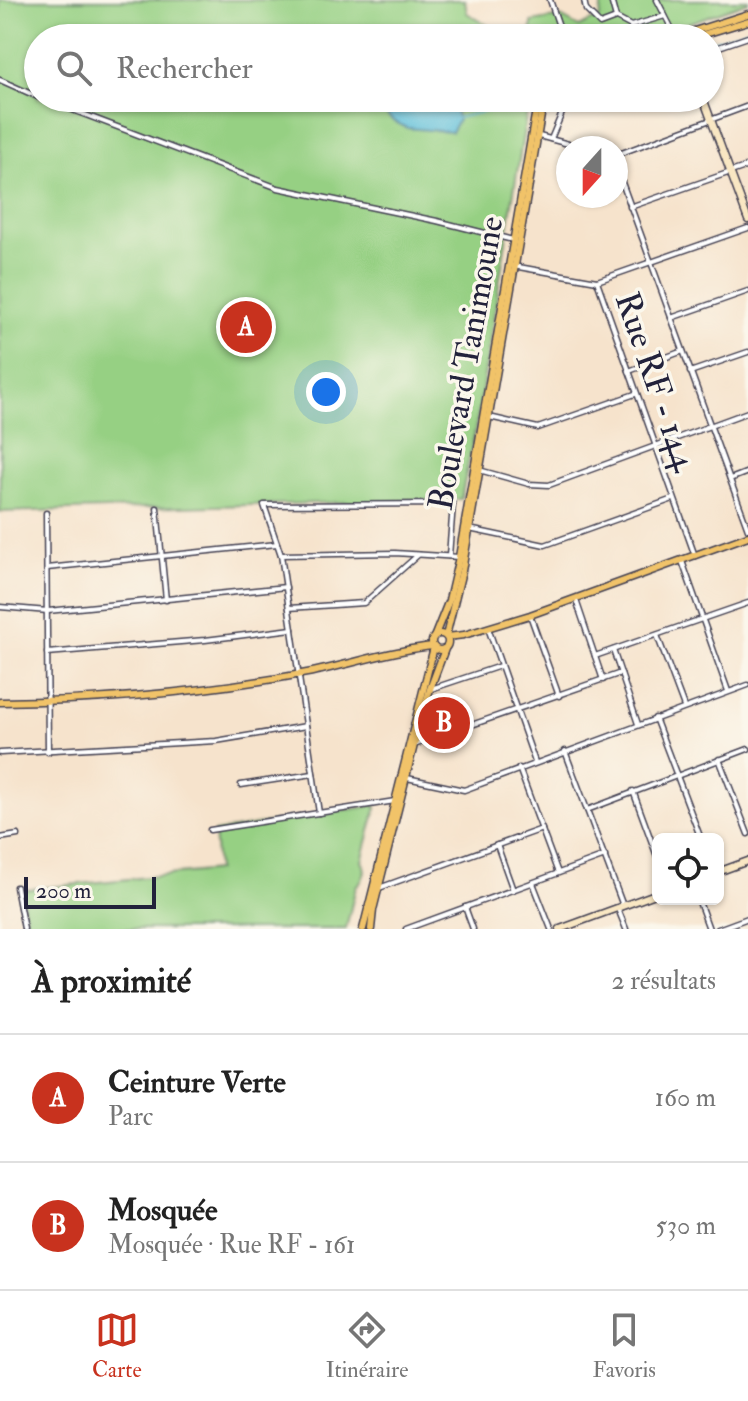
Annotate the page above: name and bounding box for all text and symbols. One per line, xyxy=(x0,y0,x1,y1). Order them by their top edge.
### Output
search box xyxy=(24,24,724,112)
icon: search xyxy=(52,46,96,90)
text: Rechercher xyxy=(116,50,253,87)
north arrow xyxy=(556,136,628,208)
street label: Boulevard Tanimoune xyxy=(419,213,514,514)
street label: Rue RF - 144 xyxy=(605,287,707,478)
pin: A xyxy=(220,297,272,357)
your location xyxy=(306,372,346,412)
pin: B xyxy=(418,693,470,753)
map controls xyxy=(652,833,724,905)
button: locate xyxy=(652,833,724,905)
scale bar xyxy=(24,873,156,909)
text: 200 m xyxy=(36,877,91,905)
text: À proximité xyxy=(32,960,191,1003)
text: 2 résultats xyxy=(612,965,716,997)
text: Ceinture Verte xyxy=(108,1064,286,1101)
text: A xyxy=(50,1082,66,1114)
text: 160 m xyxy=(655,1082,716,1114)
text: Parc xyxy=(108,1101,153,1133)
text: Mosquée xyxy=(108,1192,217,1229)
text: B xyxy=(49,1210,67,1242)
text: 530 m xyxy=(656,1210,716,1242)
text: Mosquée · Rue RF - 161 xyxy=(108,1229,355,1261)
tab: Carte xyxy=(92,1308,142,1384)
tab: Itinéraire xyxy=(326,1308,408,1384)
tab: Favoris xyxy=(592,1308,656,1384)

